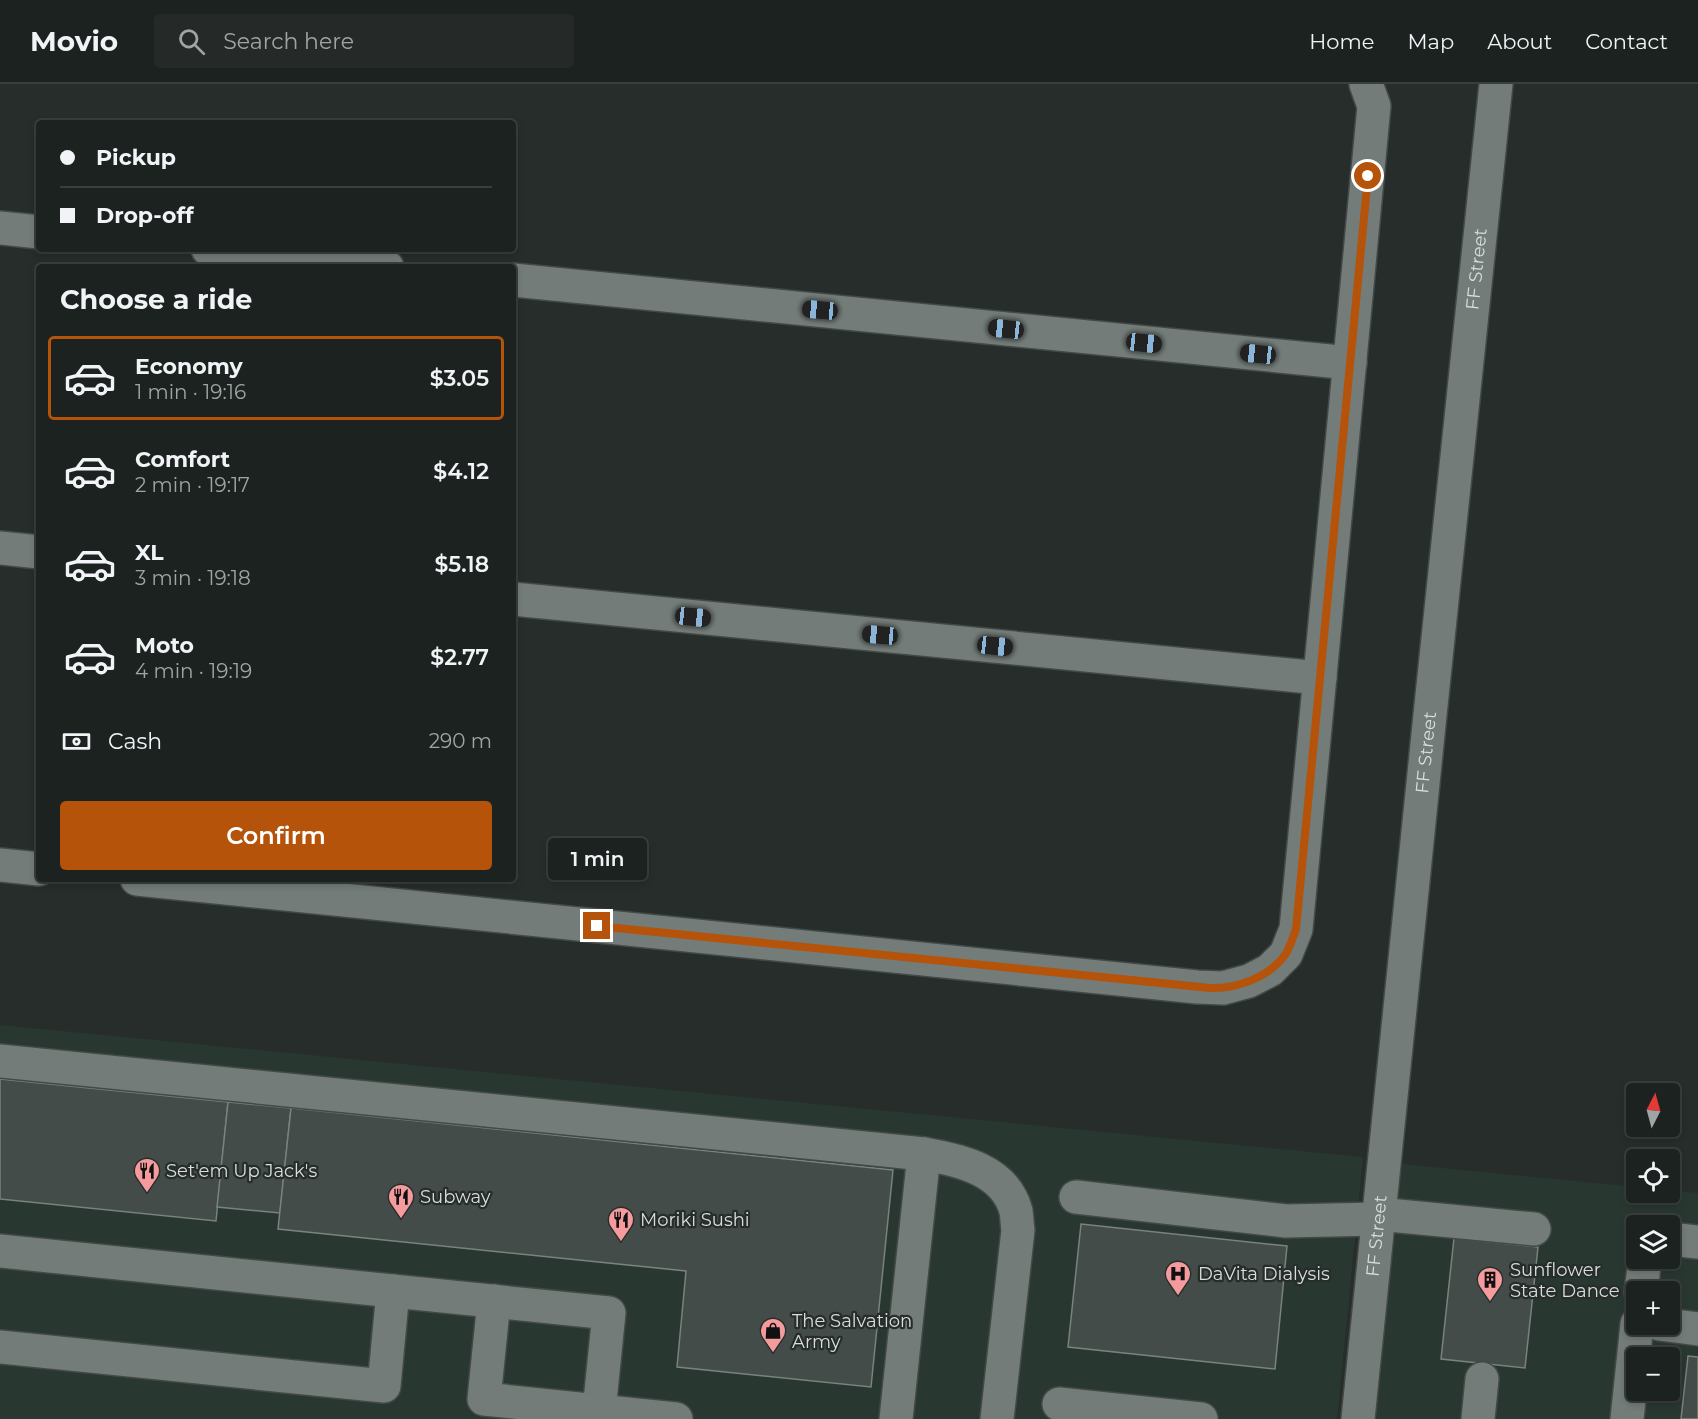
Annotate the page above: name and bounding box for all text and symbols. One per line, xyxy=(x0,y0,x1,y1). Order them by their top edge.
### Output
search box xyxy=(154,14,574,68)
text: Movio xyxy=(30,24,118,58)
icon: search xyxy=(175,25,208,58)
text: Search here xyxy=(223,28,354,55)
text: Home xyxy=(1309,29,1374,54)
text: Map xyxy=(1407,29,1454,54)
text: About xyxy=(1487,29,1552,54)
text: Contact xyxy=(1585,29,1668,54)
text: Pickup xyxy=(96,144,176,171)
route start xyxy=(1354,162,1381,189)
text: Drop-off xyxy=(96,202,194,229)
street label: FF Street xyxy=(1461,227,1492,311)
text: Choose a ride xyxy=(60,283,252,316)
car xyxy=(801,299,839,321)
car xyxy=(987,318,1025,340)
car xyxy=(1125,332,1163,354)
car xyxy=(1239,343,1277,365)
icon: car xyxy=(63,351,117,405)
text: Economy xyxy=(135,353,243,380)
text: $3.05 xyxy=(430,365,489,392)
text: 1 min · 19:16 xyxy=(135,380,246,404)
icon: car xyxy=(63,444,117,498)
text: Comfort xyxy=(135,446,230,473)
text: $4.12 xyxy=(433,458,489,485)
text: 2 min · 19:17 xyxy=(135,473,250,497)
icon: car xyxy=(63,537,117,591)
text: XL xyxy=(135,539,164,566)
text: $5.18 xyxy=(435,551,489,578)
text: 3 min · 19:18 xyxy=(135,566,251,590)
car xyxy=(674,606,712,628)
car xyxy=(861,624,899,646)
icon: car xyxy=(63,630,117,684)
text: Moto xyxy=(135,632,194,659)
car xyxy=(976,635,1014,657)
text: $2.77 xyxy=(430,644,489,671)
text: 4 min · 19:19 xyxy=(135,659,252,683)
street label: FF Street xyxy=(1411,711,1441,794)
icon: cash xyxy=(60,725,93,758)
text: Cash xyxy=(108,728,162,755)
text: 290 m xyxy=(429,729,492,753)
button: Confirm xyxy=(60,801,492,870)
callout: 1 min xyxy=(548,839,646,881)
text: 1 min xyxy=(571,847,624,871)
route end xyxy=(583,912,610,939)
north arrow xyxy=(1626,1083,1680,1137)
map controls xyxy=(1626,1083,1680,1401)
button: locate xyxy=(1626,1149,1680,1203)
restaurant icon: Set'em Up Jack's xyxy=(132,1156,162,1194)
place label: Set'em Up Jack's xyxy=(166,1160,318,1182)
restaurant icon: Subway xyxy=(386,1182,416,1220)
place label: Subway xyxy=(420,1186,491,1208)
street label: FF Street xyxy=(1362,1194,1392,1278)
restaurant icon: Moriki Sushi xyxy=(606,1205,636,1243)
place label: Moriki Sushi xyxy=(640,1209,750,1231)
button: layers xyxy=(1626,1215,1680,1269)
hospital icon: DaVita Dialysis xyxy=(1163,1259,1193,1297)
place label: Sunflower State Dance xyxy=(1510,1259,1620,1302)
place label: DaVita Dialysis xyxy=(1198,1263,1330,1285)
building icon: Sunflower State Dance xyxy=(1475,1265,1505,1303)
button: + xyxy=(1626,1281,1680,1335)
place label: The Salvation Army xyxy=(792,1310,912,1353)
shop icon: The Salvation Army xyxy=(758,1316,788,1354)
button: − xyxy=(1626,1347,1680,1401)

